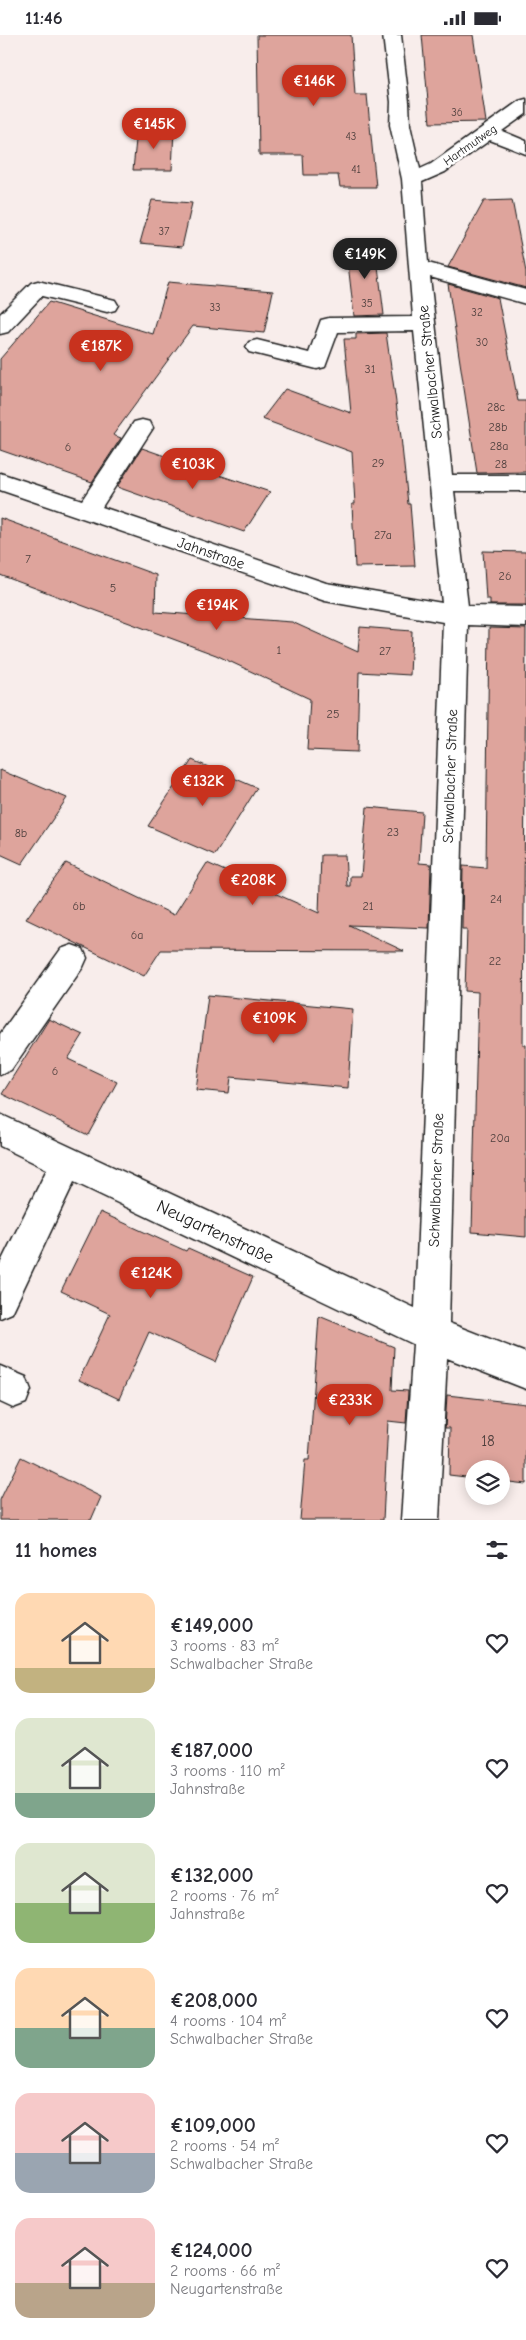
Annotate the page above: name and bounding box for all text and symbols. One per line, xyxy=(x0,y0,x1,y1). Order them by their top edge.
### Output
text: 11:46 xyxy=(25,7,63,29)
pin: €146K xyxy=(279,65,349,107)
text: €146K xyxy=(293,72,335,90)
house number: 36 xyxy=(451,106,463,119)
pin: €145K xyxy=(119,107,189,150)
text: €145K xyxy=(133,115,175,133)
street label: Hartmutweg xyxy=(441,122,499,168)
house number: 43 xyxy=(346,130,356,143)
house number: 41 xyxy=(351,163,361,176)
house number: 37 xyxy=(159,225,169,238)
pin: €149K xyxy=(330,237,400,280)
text: €149K xyxy=(344,245,386,263)
house number: 35 xyxy=(361,297,373,310)
house number: 33 xyxy=(209,301,221,314)
street label: Schwalbacher Straße xyxy=(414,304,446,440)
house number: 32 xyxy=(471,306,483,319)
pin: €187K xyxy=(66,329,136,372)
house number: 30 xyxy=(476,336,488,349)
text: €187K xyxy=(80,337,122,355)
house number: 31 xyxy=(365,362,376,376)
house number: 28c xyxy=(487,400,505,414)
house number: 28b xyxy=(489,420,507,434)
house number: 28a xyxy=(490,439,508,453)
house number: 6 xyxy=(65,440,71,454)
pin: €103K xyxy=(158,447,228,490)
text: €103K xyxy=(171,455,215,473)
house number: 29 xyxy=(372,456,384,470)
house number: 28 xyxy=(495,457,507,471)
house number: 27a xyxy=(374,528,392,542)
street label: Jahnstraße xyxy=(175,533,248,573)
house number: 7 xyxy=(25,552,31,566)
house number: 26 xyxy=(499,569,511,583)
house number: 5 xyxy=(110,581,116,595)
pin: €194K xyxy=(182,589,252,631)
text: €194K xyxy=(196,596,238,614)
house number: 1 xyxy=(277,643,282,657)
house number: 27 xyxy=(379,644,391,658)
house number: 25 xyxy=(327,707,339,721)
street label: Schwalbacher Straße xyxy=(439,708,461,843)
pin: €132K xyxy=(168,765,238,807)
text: €132K xyxy=(182,772,224,790)
house number: 23 xyxy=(387,825,399,839)
house number: 8b xyxy=(15,826,27,840)
pin: €208K xyxy=(218,863,288,906)
text: €208K xyxy=(230,871,276,889)
house number: 24 xyxy=(490,892,502,906)
house number: 6b xyxy=(73,899,85,913)
house number: 21 xyxy=(362,899,374,913)
house number: 6a xyxy=(131,928,143,942)
house number: 22 xyxy=(489,954,501,968)
pin: €109K xyxy=(239,1001,309,1044)
text: €109K xyxy=(252,1009,296,1027)
house number: 6 xyxy=(52,1064,58,1078)
street label: Schwalbacher Straße xyxy=(425,1112,447,1247)
house number: 20a xyxy=(490,1131,510,1145)
street label: Neugartenstraße xyxy=(153,1196,277,1268)
pin: €124K xyxy=(116,1257,186,1299)
text: €124K xyxy=(130,1264,172,1282)
pin: €233K xyxy=(315,1383,385,1426)
text: €233K xyxy=(328,1391,372,1409)
house number: 18 xyxy=(481,1432,495,1450)
map controls xyxy=(465,1460,510,1505)
button: layers xyxy=(465,1460,510,1505)
icon: filters xyxy=(483,1536,511,1564)
text: 11 homes xyxy=(15,1538,97,1562)
icon: home xyxy=(55,1613,115,1673)
text: €149,000 xyxy=(170,1613,253,1637)
icon: heart xyxy=(483,1629,511,1657)
text: 3 rooms · 83 m² xyxy=(170,1637,279,1655)
text: Schwalbacher Straße xyxy=(170,1655,313,1673)
icon: home xyxy=(55,1738,115,1798)
text: €187,000 xyxy=(170,1738,253,1762)
icon: heart xyxy=(483,1754,511,1782)
text: 3 rooms · 110 m² xyxy=(170,1762,285,1780)
text: Jahnstraße xyxy=(170,1780,245,1798)
icon: home xyxy=(55,1863,115,1923)
text: €132,000 xyxy=(170,1863,254,1887)
icon: heart xyxy=(483,1879,511,1907)
text: 2 rooms · 76 m² xyxy=(170,1887,279,1905)
text: Jahnstraße xyxy=(170,1905,245,1923)
icon: home xyxy=(55,1988,115,2048)
text: €208,000 xyxy=(170,1988,258,2012)
icon: heart xyxy=(483,2004,511,2032)
text: 4 rooms · 104 m² xyxy=(170,2012,286,2030)
text: Schwalbacher Straße xyxy=(170,2030,313,2048)
icon: home xyxy=(55,2113,115,2173)
text: €109,000 xyxy=(170,2113,256,2137)
icon: heart xyxy=(483,2129,511,2157)
text: 2 rooms · 54 m² xyxy=(170,2137,279,2155)
text: Schwalbacher Straße xyxy=(170,2155,313,2173)
icon: home xyxy=(55,2238,115,2298)
text: €124,000 xyxy=(170,2238,252,2262)
icon: heart xyxy=(483,2254,511,2282)
text: 2 rooms · 66 m² xyxy=(170,2262,280,2280)
text: Neugartenstraße xyxy=(170,2280,283,2298)

